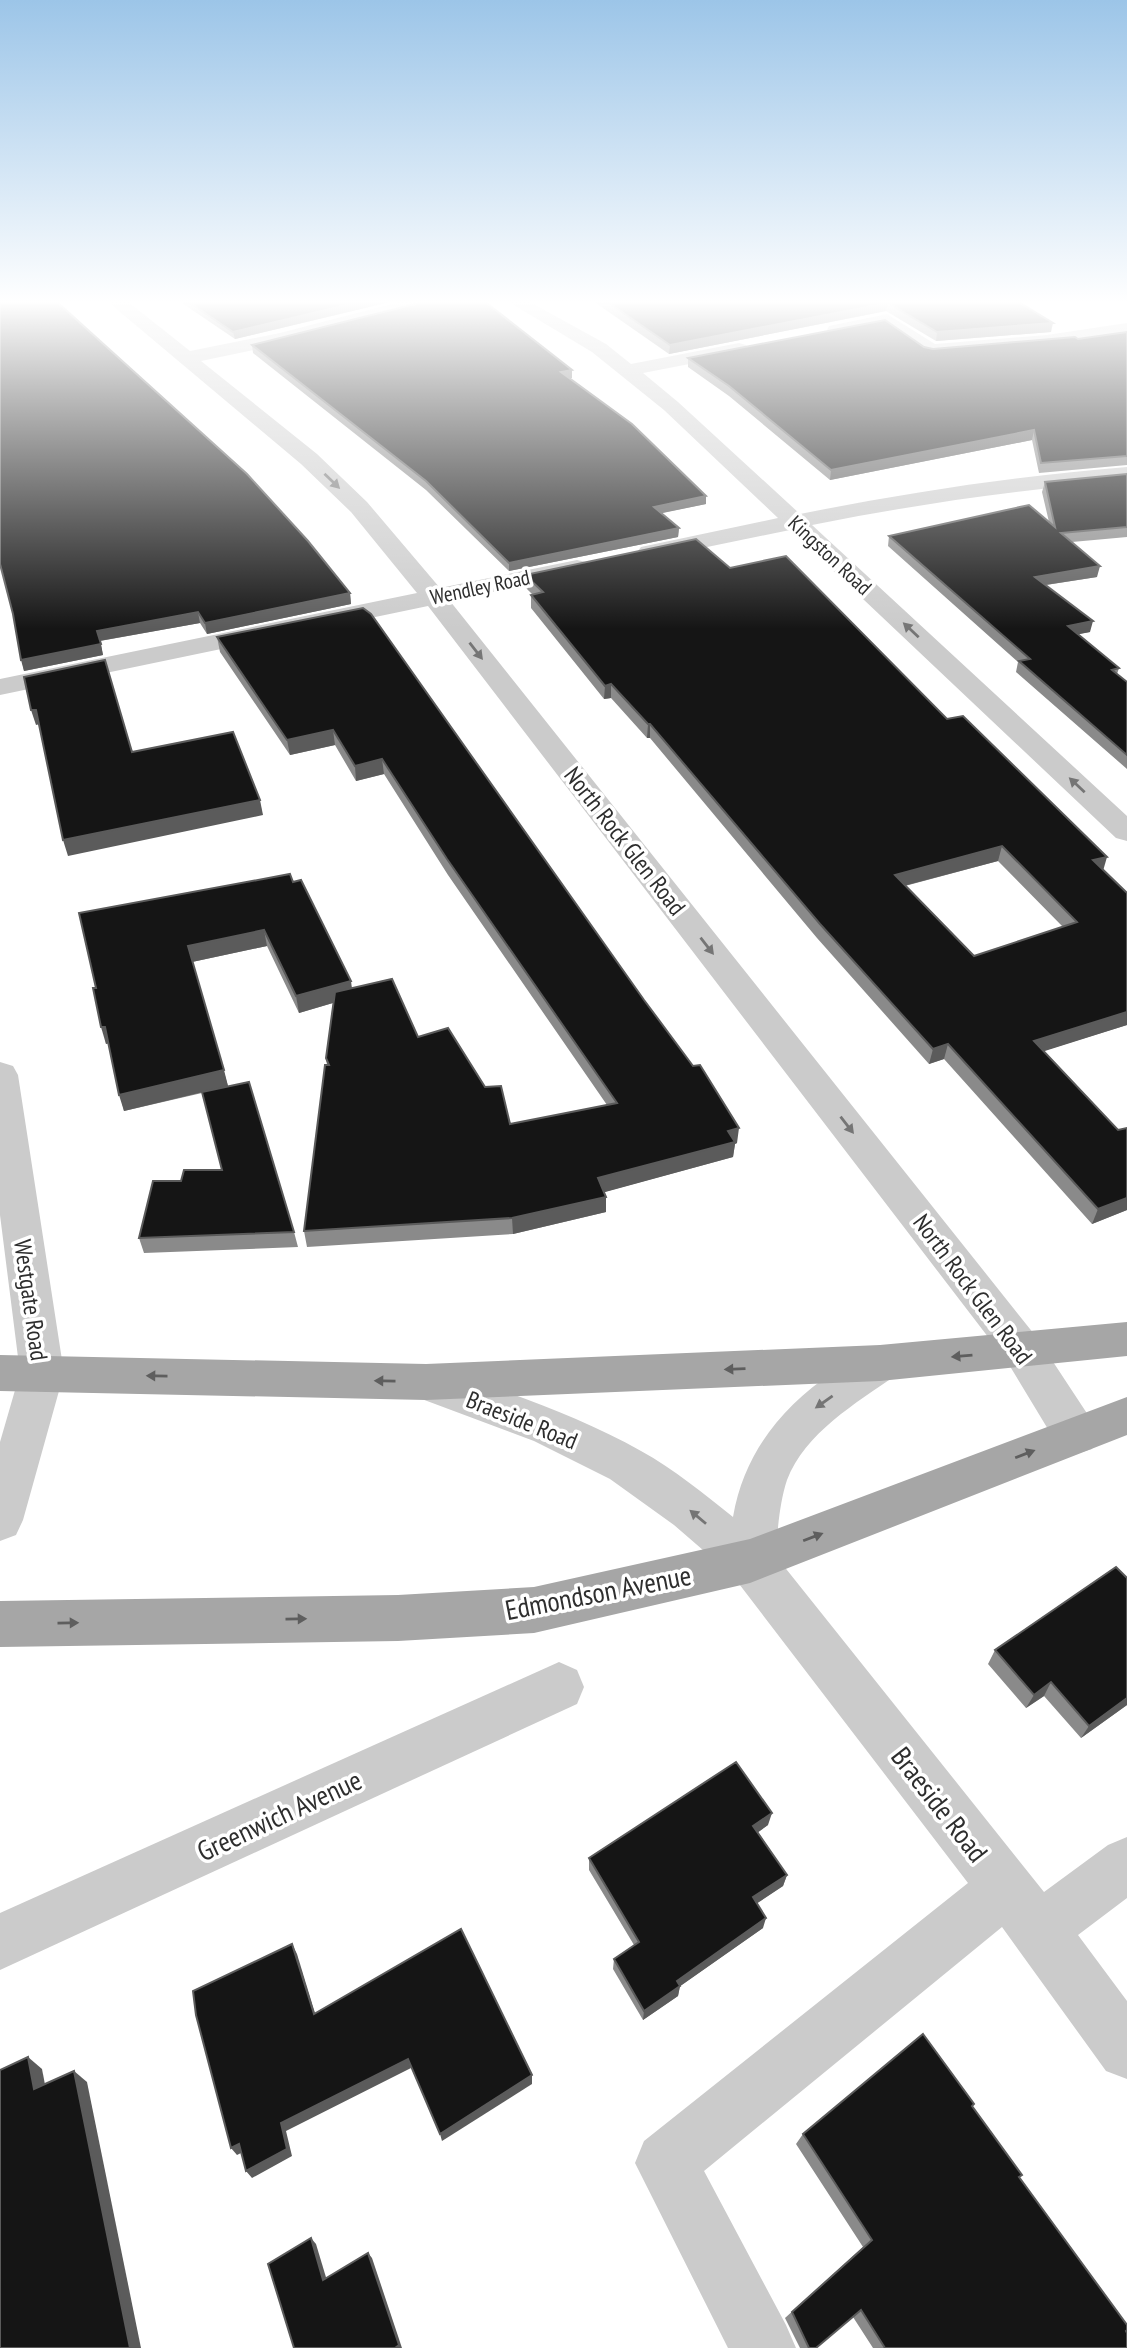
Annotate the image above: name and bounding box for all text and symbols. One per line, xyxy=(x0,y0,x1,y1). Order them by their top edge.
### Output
one-way arrow xyxy=(323,472,340,489)
street label: Kingston Road xyxy=(783,509,877,601)
street label: Wendley Road xyxy=(428,563,532,611)
one-way arrow xyxy=(902,622,919,639)
one-way arrow xyxy=(469,641,484,659)
street label: North Rock Glen Road xyxy=(557,761,693,921)
one-way arrow xyxy=(1069,778,1086,794)
one-way arrow xyxy=(699,936,714,954)
one-way arrow xyxy=(839,1116,854,1134)
street label: North Rock Glen Road xyxy=(906,1208,1040,1370)
street label: Westgate Road xyxy=(7,1237,55,1363)
one-way arrow xyxy=(950,1351,972,1362)
one-way arrow xyxy=(723,1364,745,1375)
one-way arrow xyxy=(146,1370,168,1382)
one-way arrow xyxy=(374,1375,396,1387)
street label: Braeside Road xyxy=(462,1384,582,1456)
one-way arrow xyxy=(814,1395,833,1408)
one-way arrow xyxy=(1015,1449,1036,1460)
one-way arrow xyxy=(689,1510,706,1525)
one-way arrow xyxy=(803,1531,824,1542)
street label: Edmondson Avenue xyxy=(502,1556,694,1628)
one-way arrow xyxy=(285,1614,307,1625)
one-way arrow xyxy=(57,1617,79,1628)
street label: Braeside Road xyxy=(883,1739,997,1869)
street label: Greenwich Avenue xyxy=(191,1761,367,1869)

